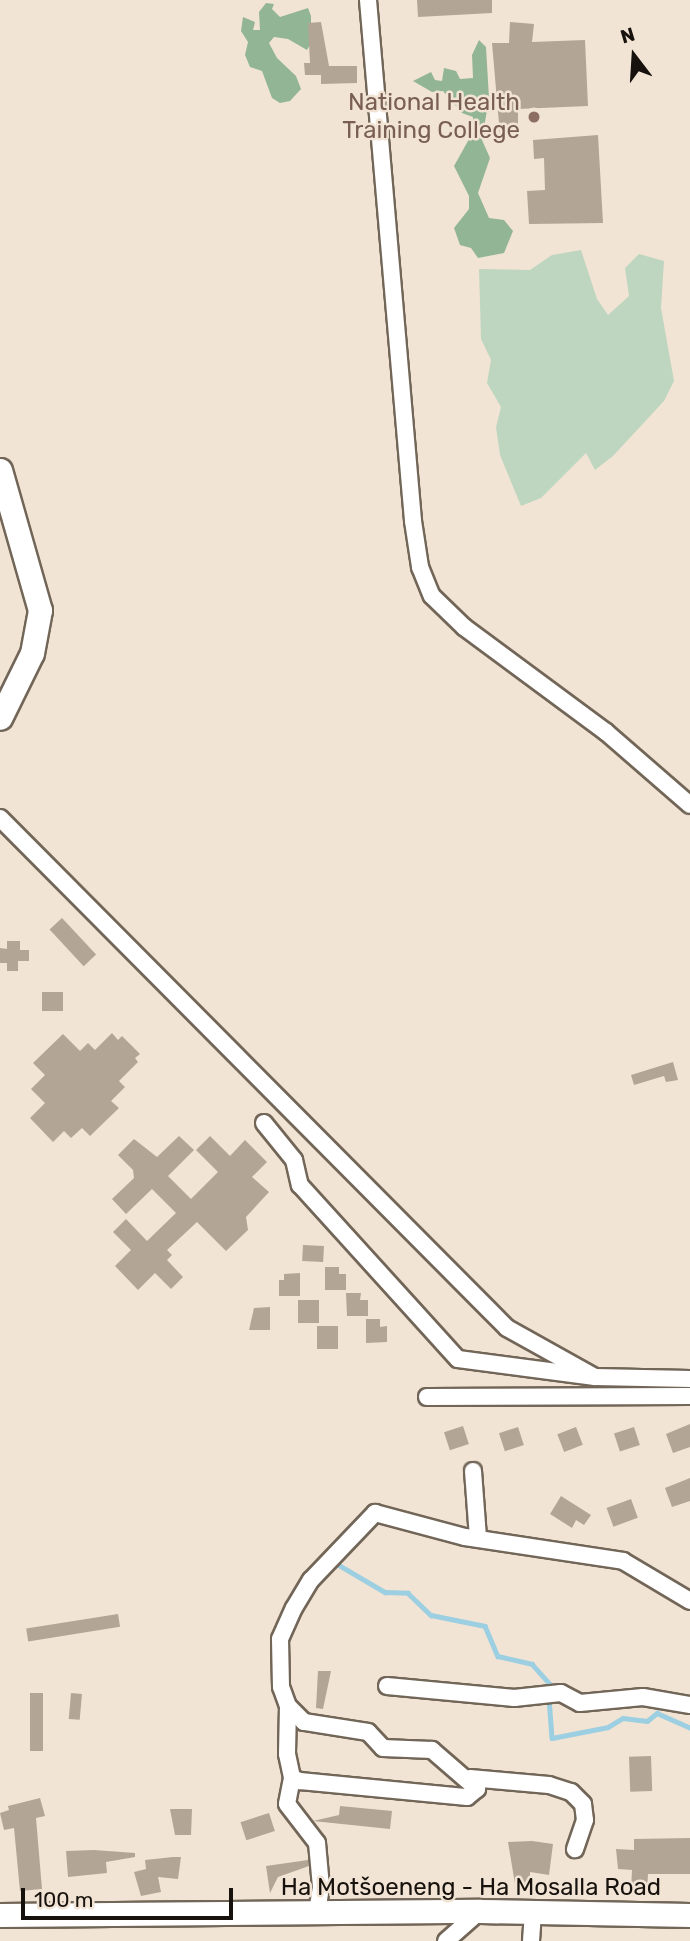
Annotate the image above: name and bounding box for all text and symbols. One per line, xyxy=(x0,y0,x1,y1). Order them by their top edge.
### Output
north arrow xyxy=(599,21,669,91)
text: N xyxy=(618,22,638,48)
place label: National Health Training College xyxy=(342,89,520,145)
marker: National Health Training College xyxy=(526,109,542,125)
scale bar xyxy=(24,1874,236,1918)
street label: Ha Motšoeneng - Ha Mosalla Road xyxy=(281,1874,661,1902)
text: 100 m xyxy=(34,1887,93,1912)

